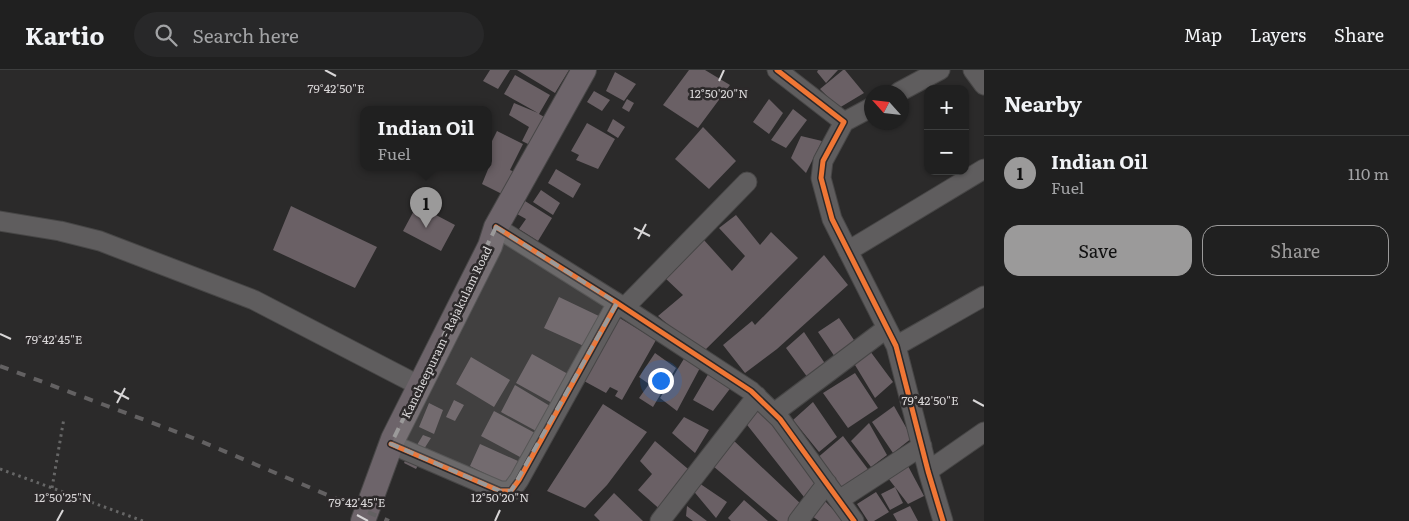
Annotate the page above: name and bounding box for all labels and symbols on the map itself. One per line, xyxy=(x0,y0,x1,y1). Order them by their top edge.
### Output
text: 79°42'50"E xyxy=(307,79,365,97)
text: 12°50'20"N xyxy=(690,84,748,102)
north arrow xyxy=(864,85,909,130)
pin: 1 xyxy=(410,187,442,228)
street label: Kancheepuram - Rajakulam Road xyxy=(396,242,496,421)
text: 79°42'45"E xyxy=(26,330,83,348)
your location xyxy=(648,368,674,394)
text: 79°42'50"E xyxy=(901,391,959,409)
text: 12°50'25"N xyxy=(34,488,92,506)
text: 12°50'20"N xyxy=(471,488,529,506)
text: 79°42'45"E xyxy=(329,493,386,511)

